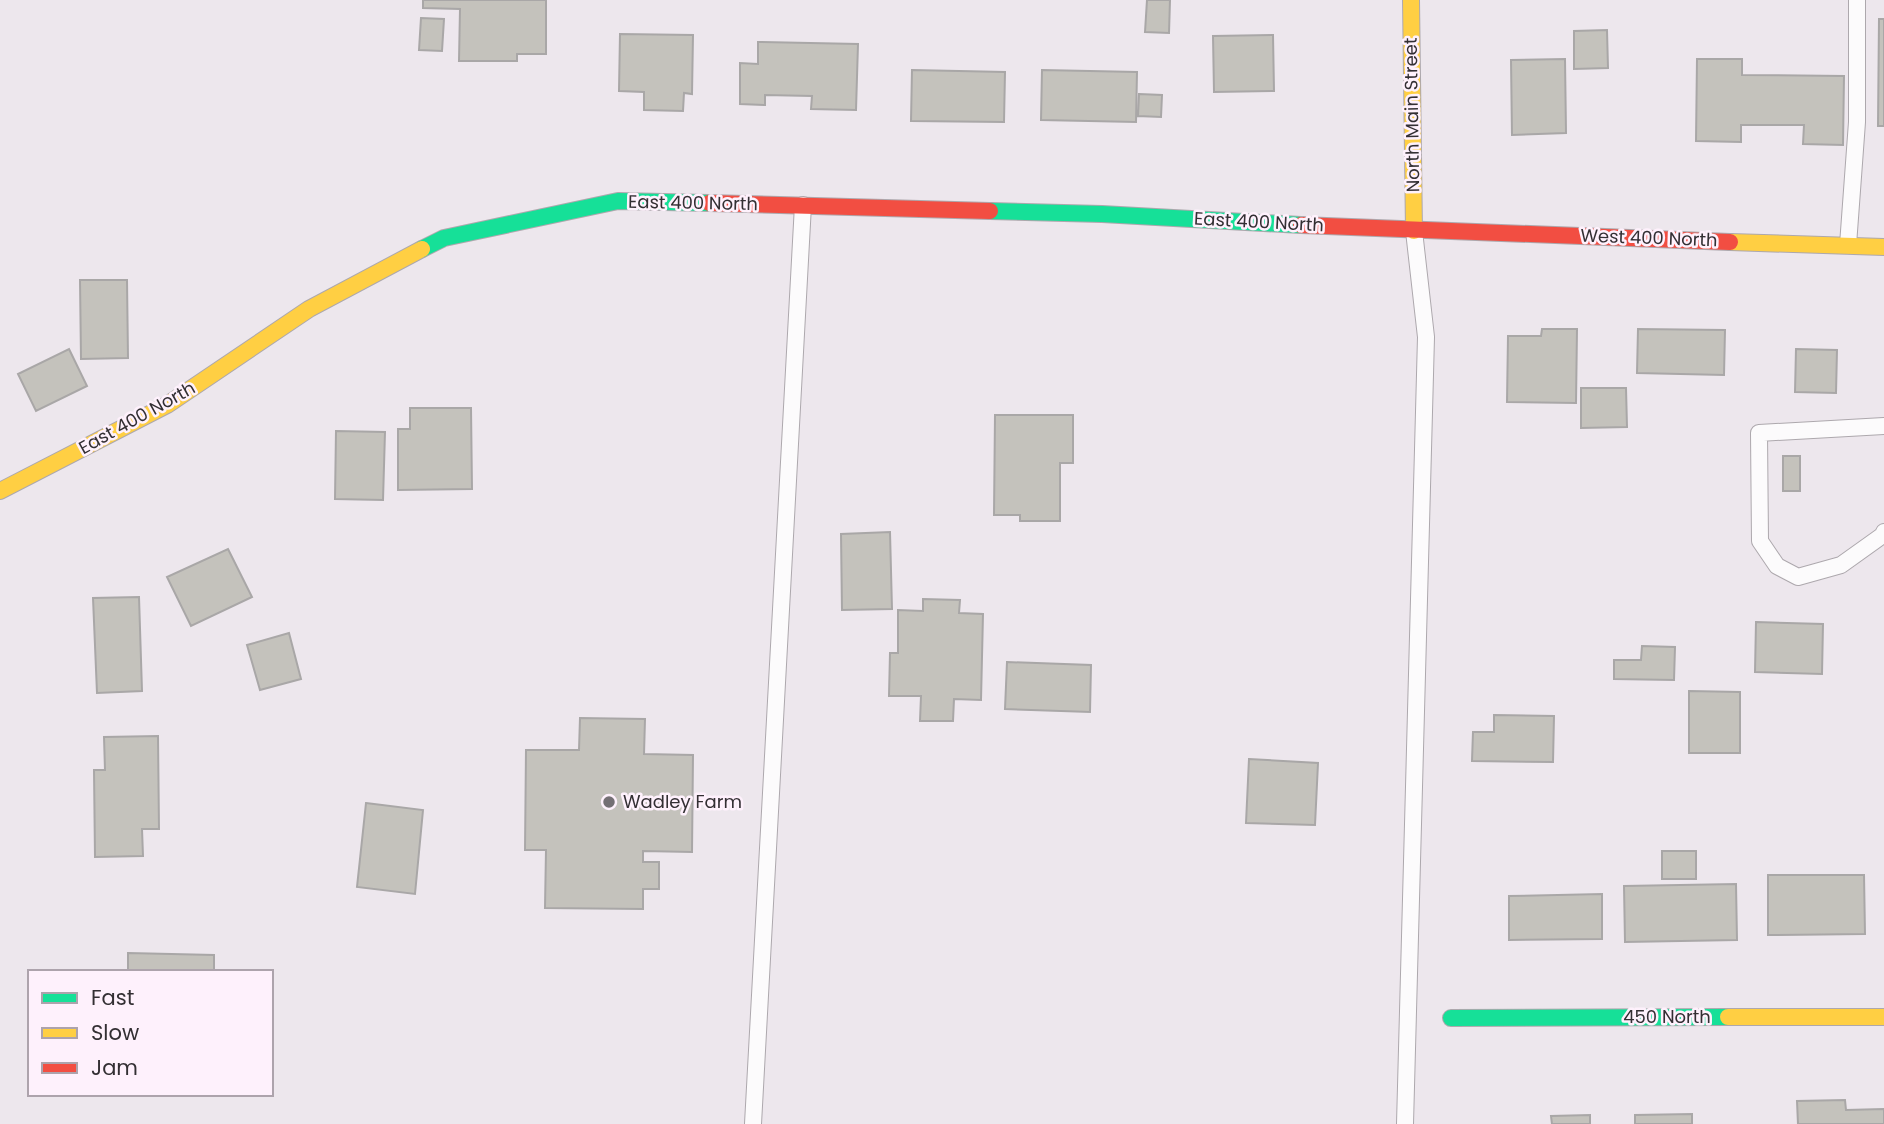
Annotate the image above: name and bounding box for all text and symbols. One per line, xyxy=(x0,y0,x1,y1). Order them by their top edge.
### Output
street label: North Main Street xyxy=(1398,37,1425,193)
street label: East 400 North xyxy=(628,189,758,216)
street label: East 400 North xyxy=(1194,206,1325,237)
street label: West 400 North xyxy=(1580,223,1718,252)
street label: East 400 North xyxy=(74,375,200,460)
place label: Wadley Farm xyxy=(623,789,742,814)
marker: Wadley Farm xyxy=(601,794,617,810)
legend xyxy=(28,970,273,1096)
text: Fast xyxy=(91,983,134,1012)
street label: 450 North xyxy=(1623,1004,1711,1029)
text: Slow xyxy=(91,1018,139,1047)
text: Jam xyxy=(91,1053,138,1082)

